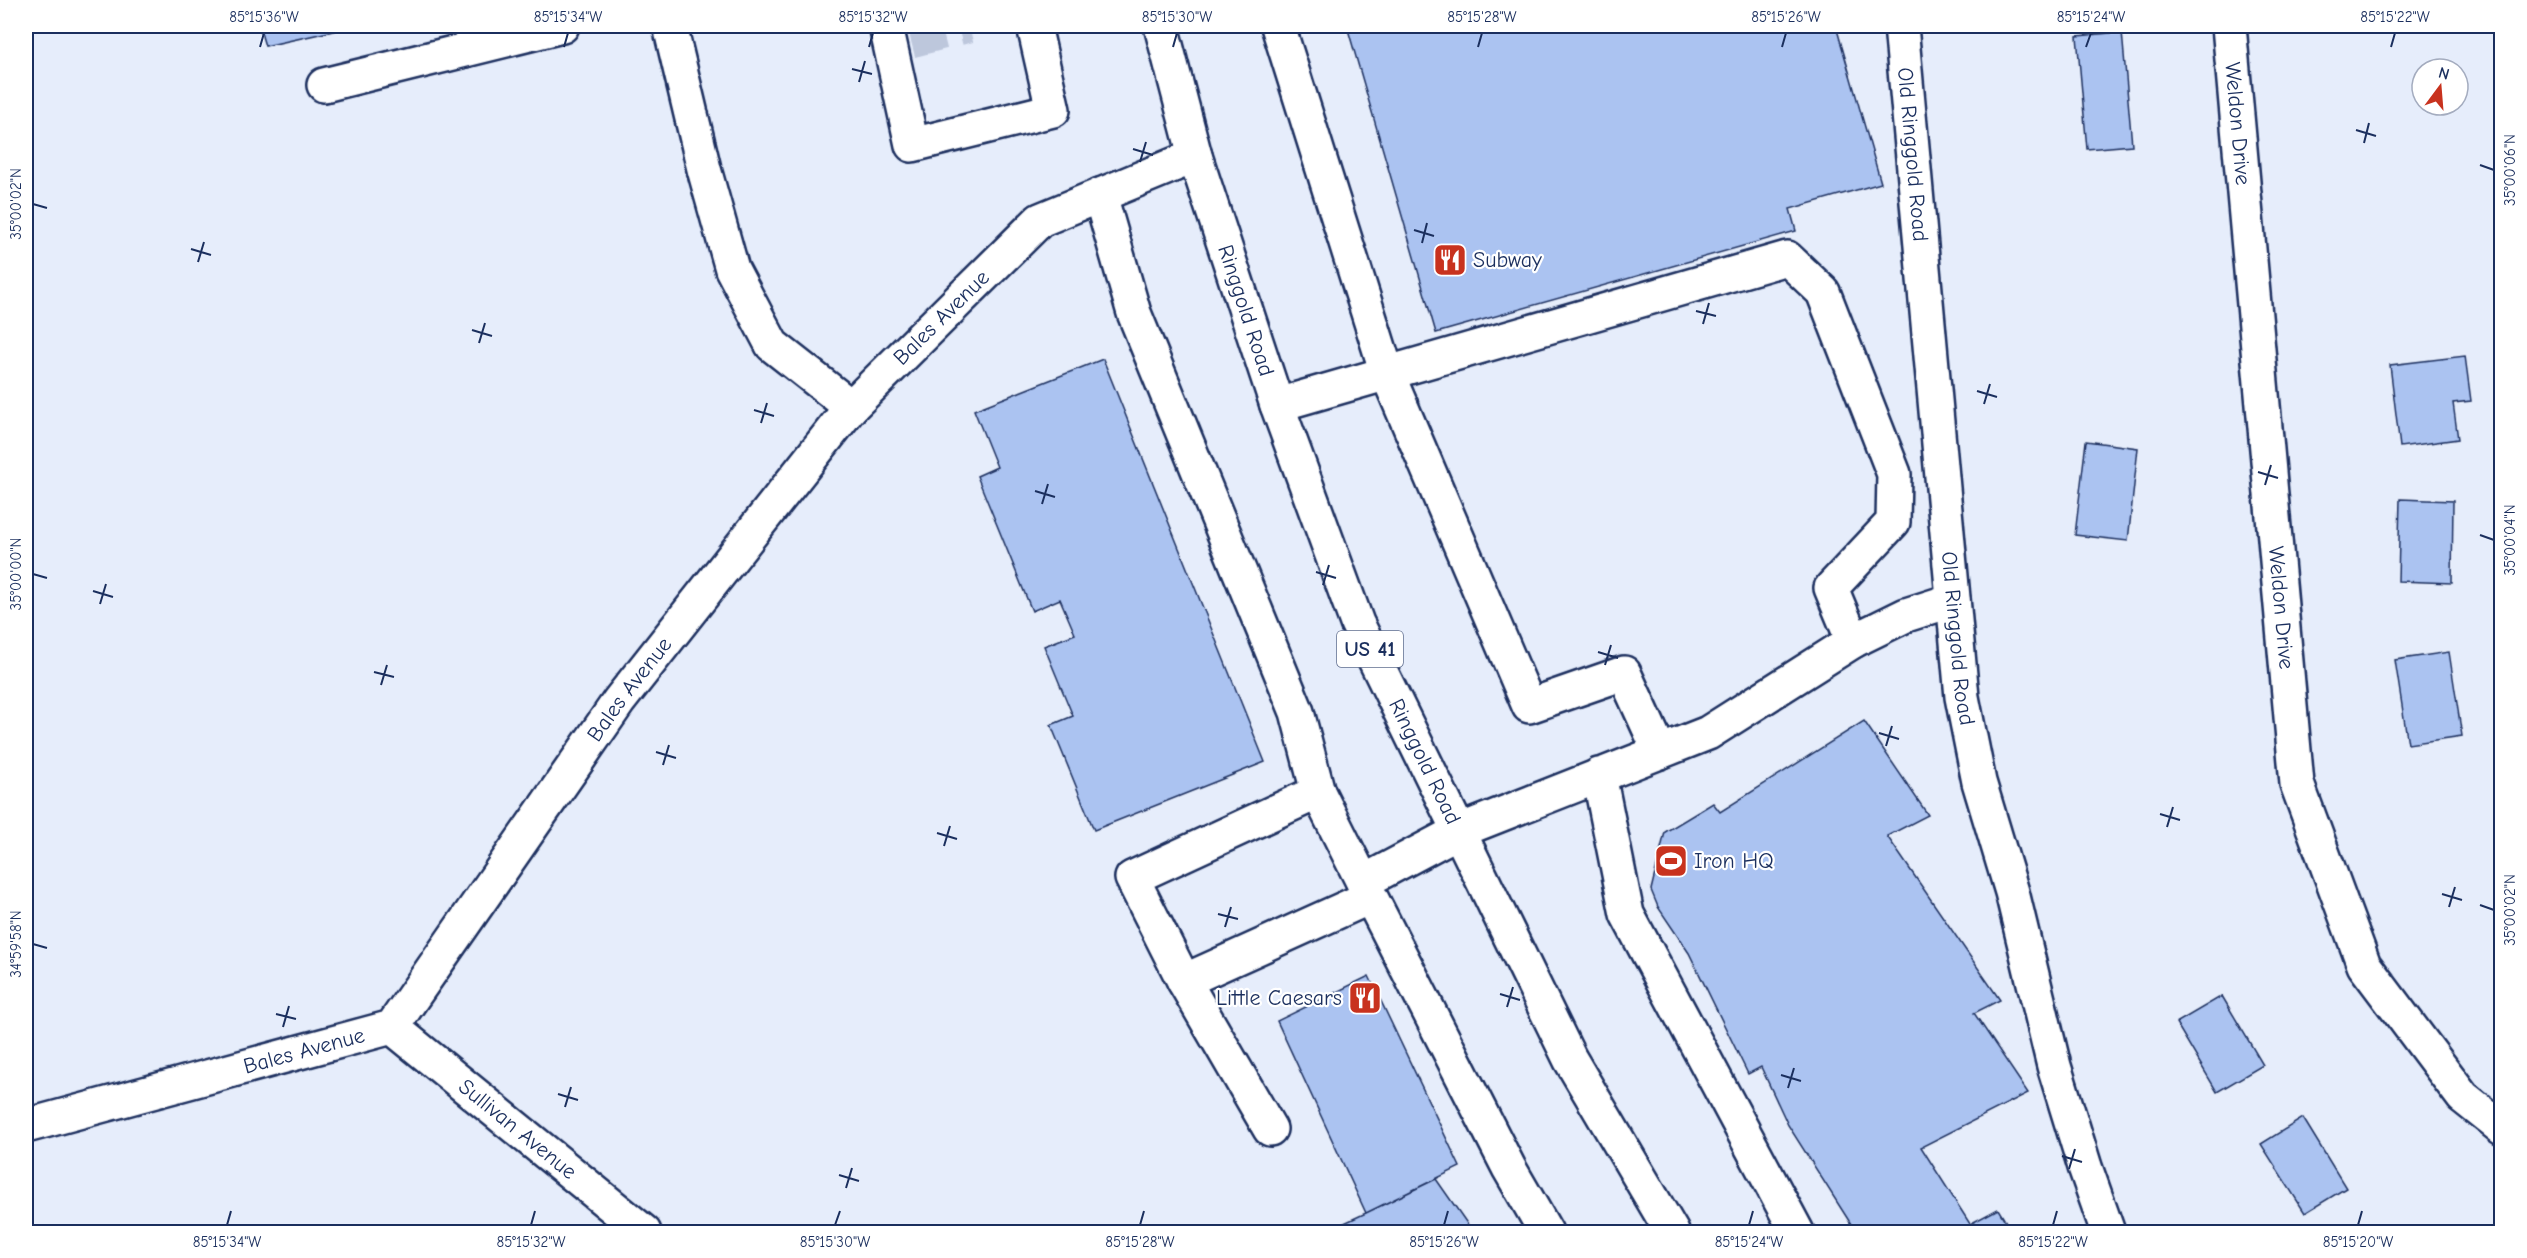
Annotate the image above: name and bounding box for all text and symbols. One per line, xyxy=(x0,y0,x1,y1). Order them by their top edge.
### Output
text: 85°15'36"W xyxy=(229,8,299,26)
text: 85°15'34"W xyxy=(534,8,602,26)
text: 85°15'32"W xyxy=(838,8,908,26)
text: 85°15'30"W xyxy=(1142,8,1212,26)
text: 85°15'28"W xyxy=(1447,8,1517,26)
text: 85°15'26"W xyxy=(1751,8,1821,26)
text: 85°15'24"W xyxy=(2057,8,2125,26)
text: 85°15'22"W xyxy=(2360,8,2430,26)
north arrow xyxy=(2410,57,2470,117)
street label: Weldon Drive xyxy=(2219,61,2256,186)
text: N xyxy=(2436,63,2451,84)
street label: Old Ringgold Road xyxy=(1892,66,1934,243)
text: 35°00'06"N xyxy=(2501,134,2519,206)
text: 35°00'02"N xyxy=(7,168,25,240)
street label: Ringgold Road xyxy=(1212,241,1280,379)
restaurant icon: Subway xyxy=(1432,242,1468,278)
place label: Subway xyxy=(1473,247,1542,273)
street label: Bales Avenue xyxy=(888,265,995,371)
text: 35°00'04"N xyxy=(2501,504,2519,576)
text: 35°00'00"N xyxy=(7,538,25,610)
street label: Weldon Drive xyxy=(2263,545,2300,670)
street label: Old Ringgold Road xyxy=(1936,550,1980,728)
road number: US 41 xyxy=(1337,631,1403,667)
street label: Bales Avenue xyxy=(582,632,677,747)
street label: Ringgold Road xyxy=(1383,694,1466,829)
sports icon: Iron HQ xyxy=(1653,843,1689,879)
place label: Iron HQ xyxy=(1694,848,1774,874)
text: 35°00'02"N xyxy=(2501,874,2519,946)
text: 34°59'58"N xyxy=(7,910,25,978)
restaurant icon: Little Caesars xyxy=(1347,980,1383,1016)
place label: Little Caesars xyxy=(1216,985,1342,1011)
street label: Bales Avenue xyxy=(241,1022,367,1080)
street label: Sullivan Avenue xyxy=(453,1073,582,1185)
text: 85°15'34"W xyxy=(193,1233,261,1251)
text: 85°15'32"W xyxy=(496,1233,566,1251)
text: 85°15'30"W xyxy=(800,1233,870,1251)
text: 85°15'28"W xyxy=(1105,1233,1175,1251)
text: 85°15'26"W xyxy=(1409,1233,1479,1251)
text: 85°15'24"W xyxy=(1715,1233,1783,1251)
text: 85°15'22"W xyxy=(2018,1233,2088,1251)
text: 85°15'20"W xyxy=(2323,1233,2393,1251)

